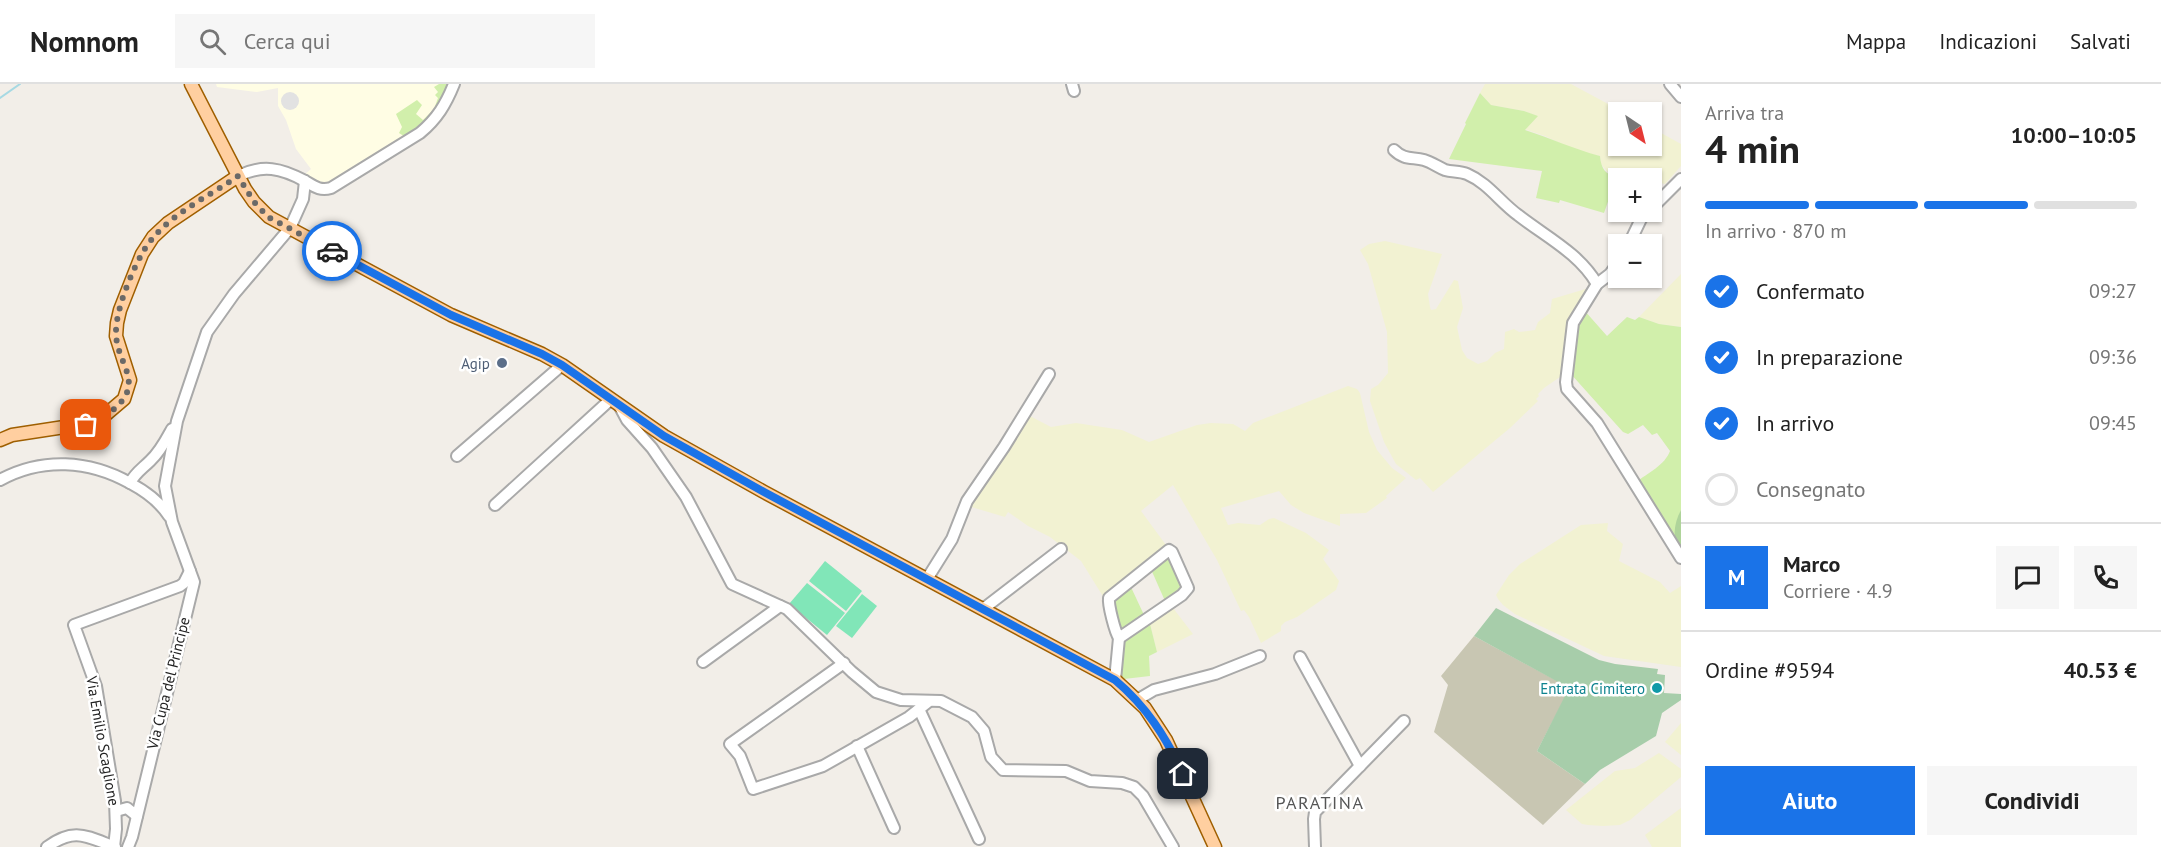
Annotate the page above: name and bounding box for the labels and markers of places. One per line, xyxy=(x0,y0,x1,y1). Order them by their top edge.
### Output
place label: Agip xyxy=(461,354,490,373)
marker: Agip xyxy=(495,356,509,370)
pin xyxy=(60,399,111,450)
place label: Entrata Cimitero xyxy=(1540,679,1645,698)
marker: Entrata Cimitero xyxy=(1650,681,1664,695)
pin xyxy=(1157,748,1208,799)

